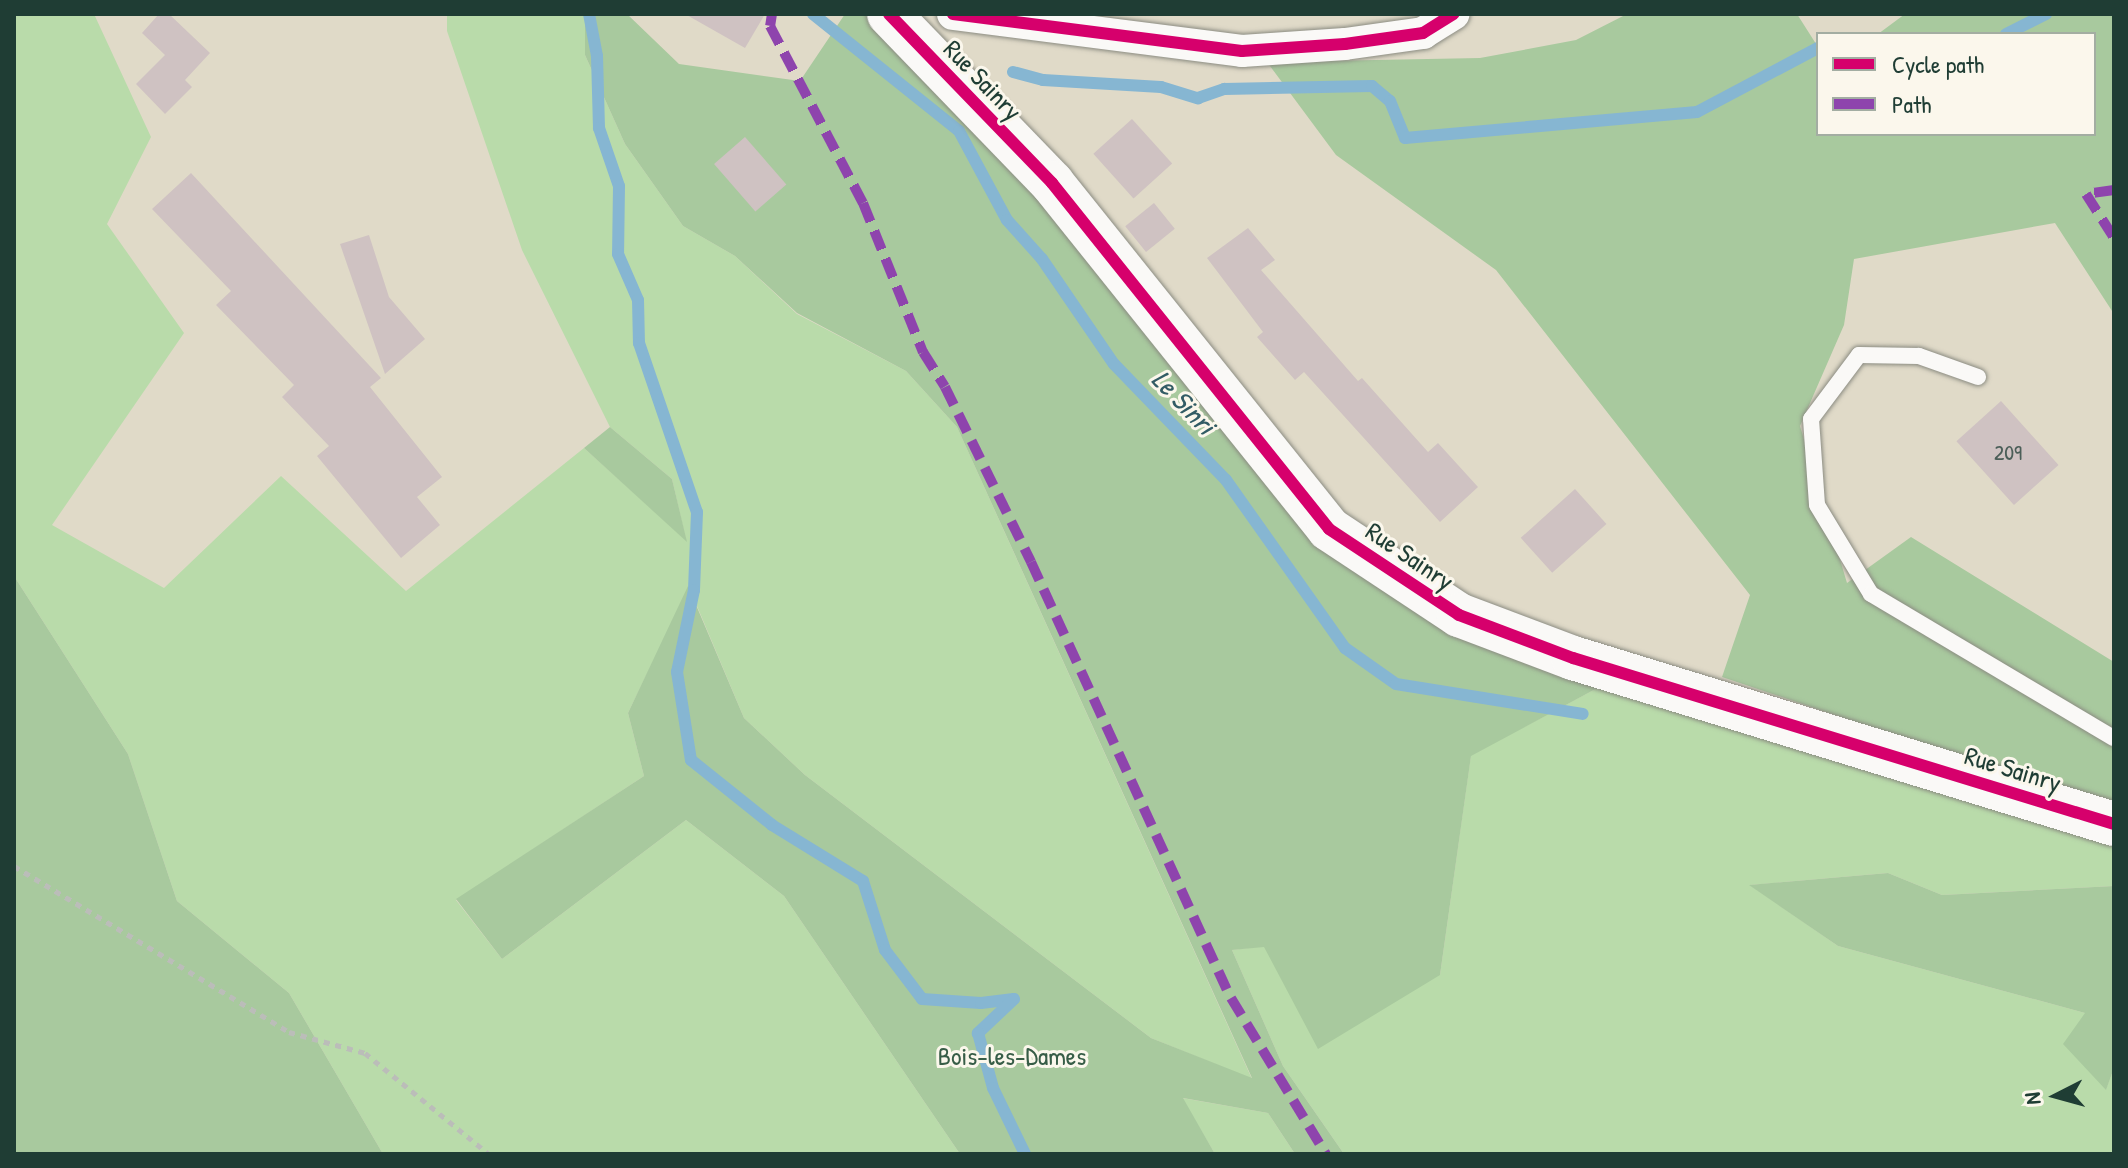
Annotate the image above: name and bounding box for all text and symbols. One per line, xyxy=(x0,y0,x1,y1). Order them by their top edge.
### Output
legend xyxy=(1816,32,2096,136)
street label: Rue Sainry xyxy=(937,33,1029,127)
text: Cycle path xyxy=(1892,48,1984,80)
text: Path xyxy=(1892,88,1931,120)
water label: Le Sinri xyxy=(1145,363,1223,441)
house number: 209 xyxy=(1994,440,2022,466)
street label: Rue Sainry xyxy=(1360,515,1460,597)
street label: Rue Sainry xyxy=(1961,740,2065,798)
park label: Bois-les-Dames xyxy=(938,1040,1086,1072)
north arrow xyxy=(2016,1056,2096,1136)
text: N xyxy=(2017,1091,2048,1106)

